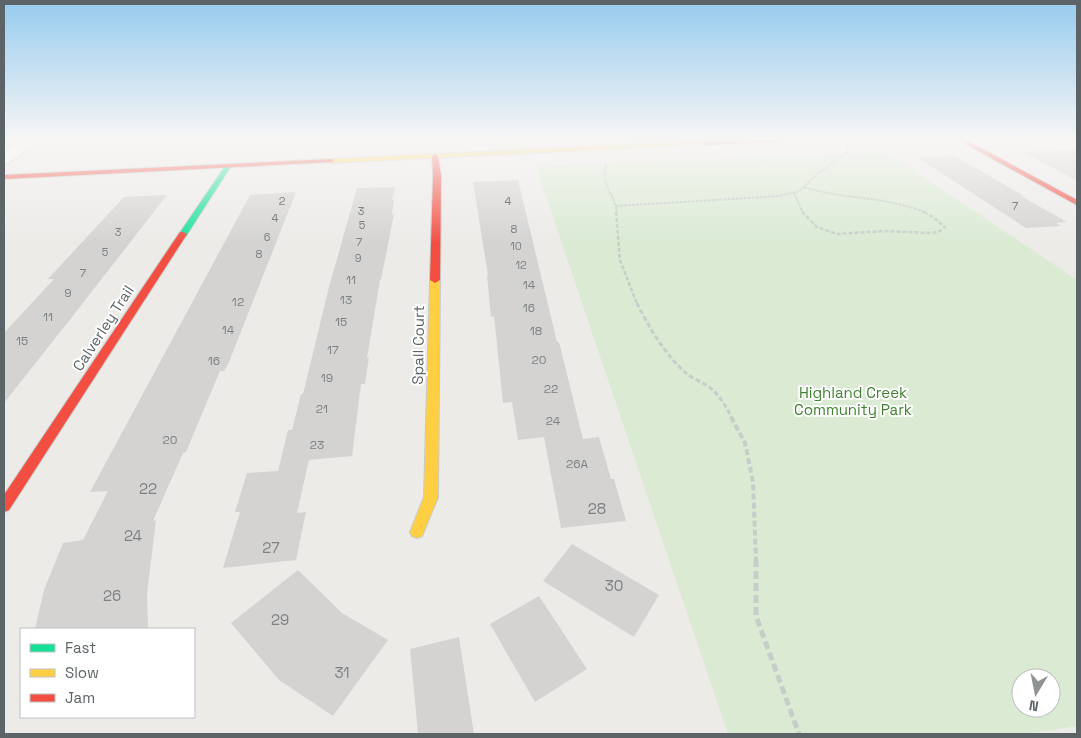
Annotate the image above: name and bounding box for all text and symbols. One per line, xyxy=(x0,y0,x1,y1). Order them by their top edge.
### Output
house number: 2 xyxy=(279,194,286,208)
house number: 4 xyxy=(505,194,512,208)
house number: 7 xyxy=(1012,199,1018,213)
house number: 3 xyxy=(358,204,365,218)
house number: 4 xyxy=(272,211,279,225)
house number: 5 xyxy=(359,218,366,232)
house number: 8 xyxy=(511,222,518,236)
house number: 3 xyxy=(115,225,122,239)
house number: 6 xyxy=(264,230,271,244)
house number: 7 xyxy=(356,235,362,249)
house number: 10 xyxy=(510,239,522,253)
house number: 5 xyxy=(102,245,109,259)
house number: 8 xyxy=(256,247,263,261)
house number: 9 xyxy=(355,251,362,265)
house number: 12 xyxy=(515,258,527,272)
house number: 7 xyxy=(80,265,87,281)
house number: 11 xyxy=(346,272,356,288)
house number: 14 xyxy=(523,277,536,293)
street label: Calverley Trail xyxy=(68,282,138,374)
house number: 9 xyxy=(64,285,72,301)
house number: 13 xyxy=(340,292,352,308)
house number: 12 xyxy=(232,294,244,310)
house number: 16 xyxy=(523,300,535,316)
street label: Spall Court xyxy=(408,305,428,385)
house number: 11 xyxy=(43,309,53,325)
house number: 15 xyxy=(335,314,347,330)
house number: 14 xyxy=(222,322,235,338)
house number: 18 xyxy=(530,323,542,339)
house number: 15 xyxy=(16,333,28,349)
house number: 17 xyxy=(327,342,339,358)
house number: 20 xyxy=(532,352,546,368)
house number: 16 xyxy=(208,353,220,369)
house number: 19 xyxy=(321,370,333,386)
house number: 22 xyxy=(544,381,558,397)
park label: Highland Creek Community Park xyxy=(794,383,912,419)
house number: 21 xyxy=(316,401,328,417)
house number: 24 xyxy=(546,413,561,429)
house number: 20 xyxy=(163,432,177,448)
house number: 23 xyxy=(310,437,324,453)
house number: 26A xyxy=(566,456,589,472)
house number: 22 xyxy=(139,479,157,498)
house number: 28 xyxy=(588,499,606,518)
house number: 24 xyxy=(124,526,142,545)
house number: 27 xyxy=(262,538,280,557)
house number: 30 xyxy=(605,576,623,595)
house number: 26 xyxy=(103,586,121,605)
house number: 29 xyxy=(271,610,289,629)
legend xyxy=(20,628,195,718)
text: Fast xyxy=(65,638,96,657)
text: Slow xyxy=(65,663,99,682)
house number: 31 xyxy=(334,663,350,682)
north arrow xyxy=(1011,668,1061,718)
text: Jam xyxy=(65,688,95,707)
text: N xyxy=(1028,696,1040,715)

